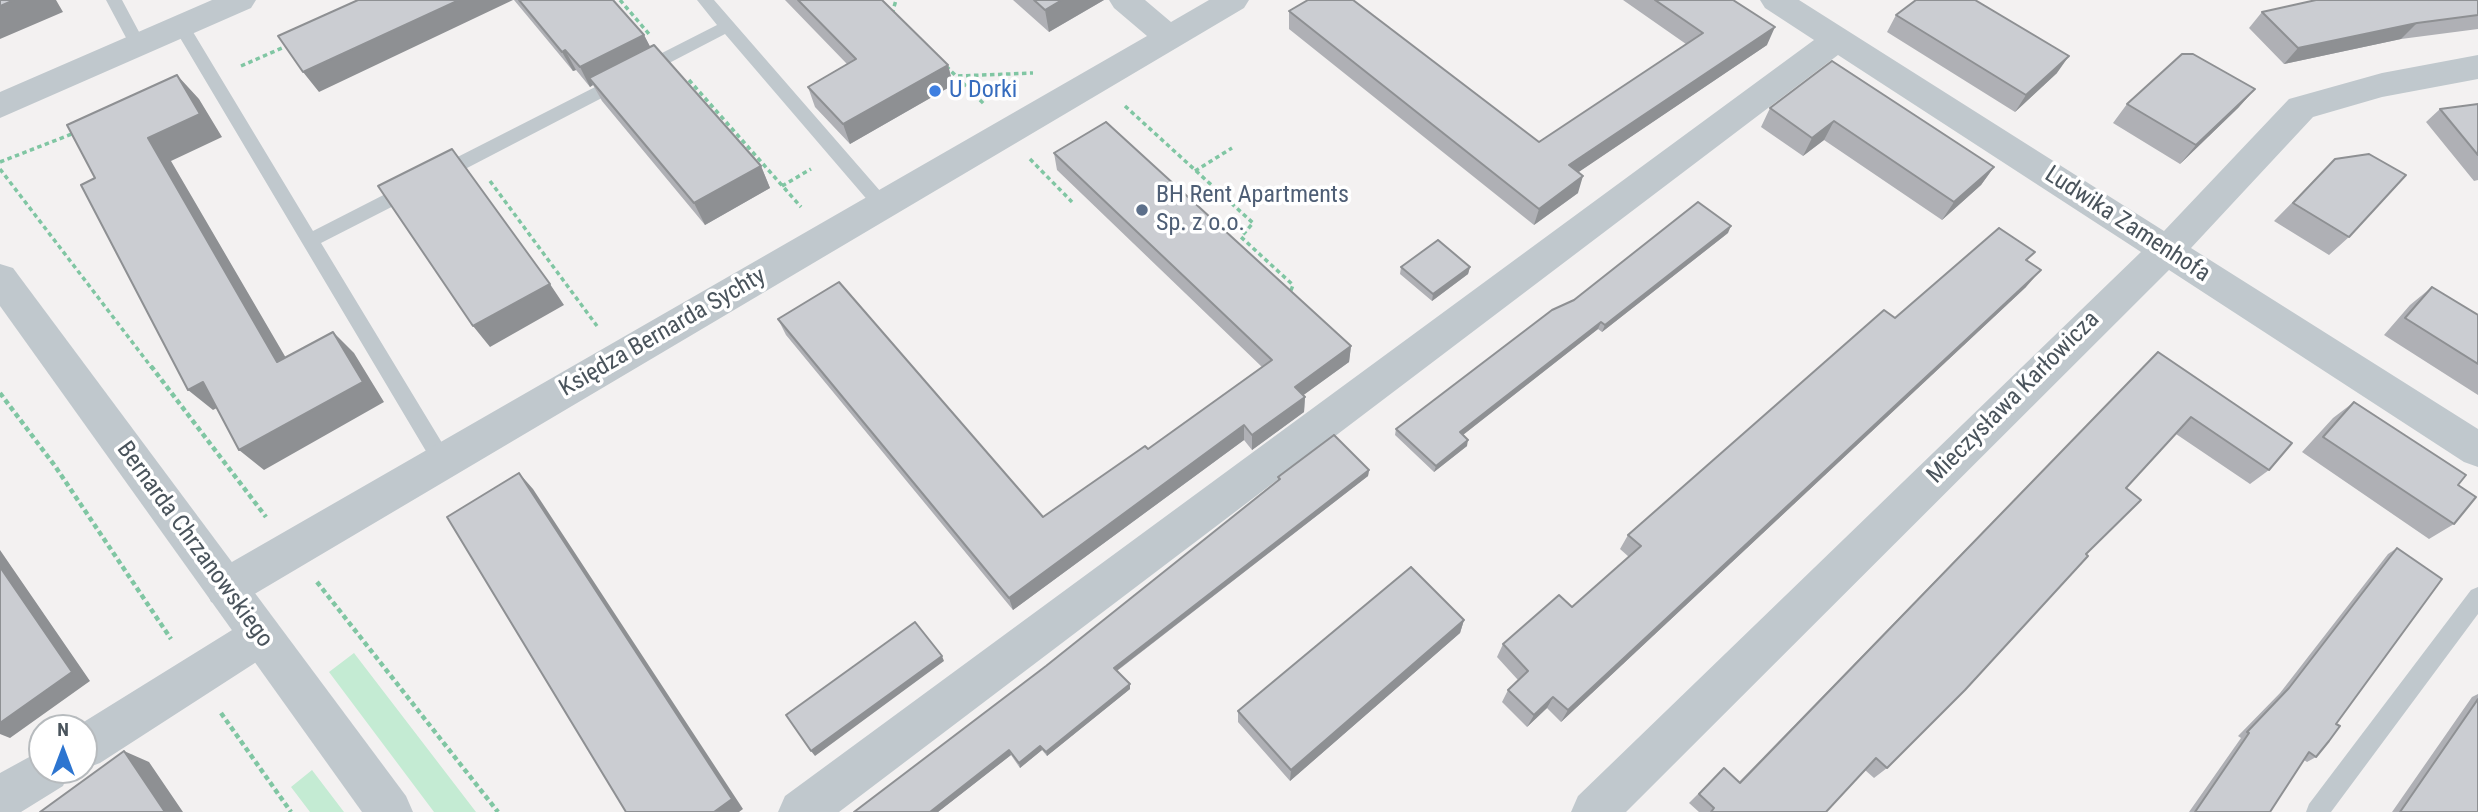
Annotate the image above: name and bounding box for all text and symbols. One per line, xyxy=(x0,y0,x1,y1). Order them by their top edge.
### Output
place label: U Dorki xyxy=(949,77,1017,105)
marker: U Dorki xyxy=(927,83,943,99)
street label: Ludwika Zamenhofa xyxy=(2039,161,2215,289)
place label: BH Rent Apartments Sp. z o.o. xyxy=(1156,182,1349,238)
marker: BH Rent Apartments Sp. z o.o. xyxy=(1134,202,1150,218)
street label: Księdza Bernarda Sychty xyxy=(555,262,771,404)
street label: Mieczysława Karłowicza xyxy=(1922,306,2106,490)
street label: Bernarda Chrzanowskiego xyxy=(110,437,278,653)
north arrow xyxy=(28,714,98,784)
text: N xyxy=(57,718,69,741)

